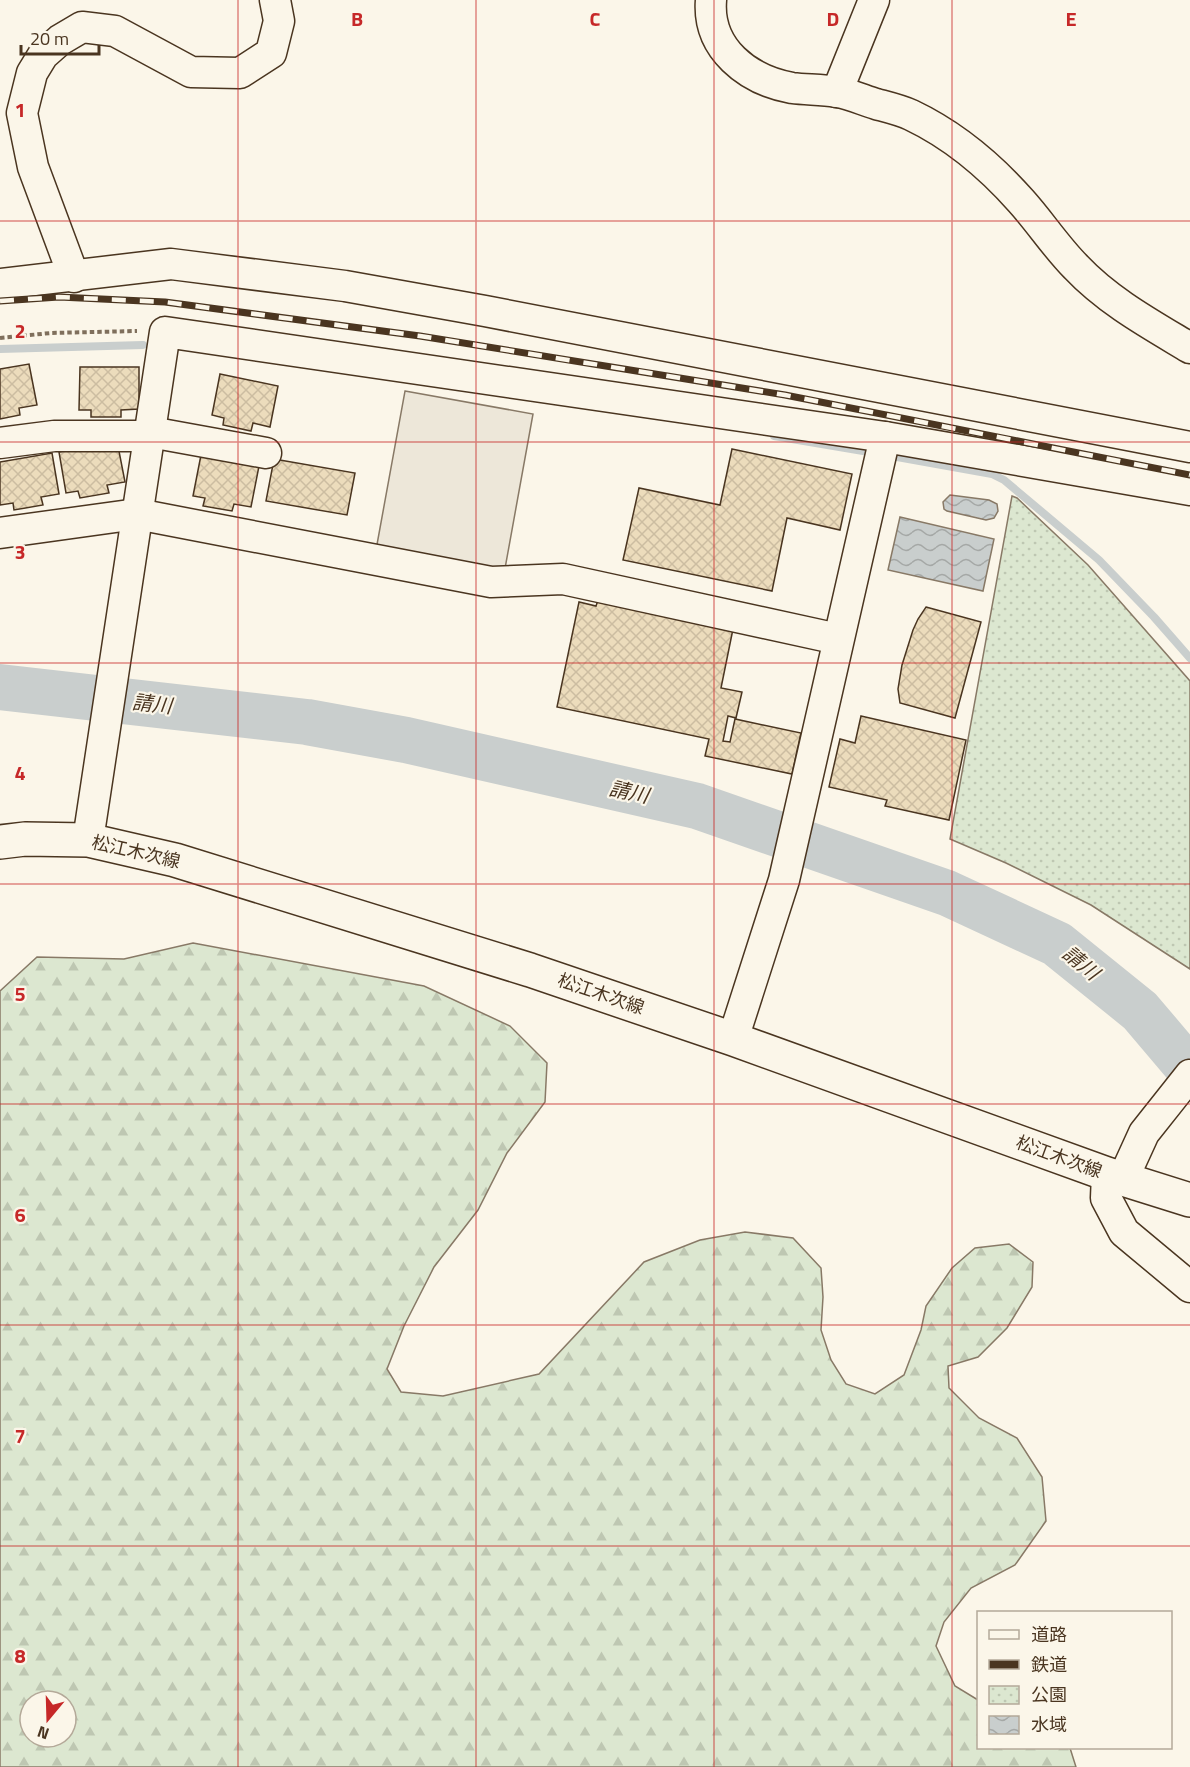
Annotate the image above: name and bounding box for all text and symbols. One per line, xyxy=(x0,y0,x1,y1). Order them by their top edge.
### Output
text: B xyxy=(351,3,363,34)
text: C xyxy=(590,3,601,34)
text: D xyxy=(827,3,839,34)
text: E xyxy=(1065,3,1077,34)
scale bar xyxy=(21,18,99,56)
text: 20 m xyxy=(30,25,69,52)
text: 1 xyxy=(14,94,26,125)
text: 2 xyxy=(14,315,26,346)
text: 3 xyxy=(14,536,26,567)
water label: 請川 xyxy=(131,686,176,721)
text: 4 xyxy=(14,757,26,788)
water label: 請川 xyxy=(606,772,654,811)
street label: 松江木次線 xyxy=(89,828,183,875)
water label: 請川 xyxy=(1056,938,1108,989)
street label: 松江木次線 xyxy=(554,966,648,1021)
text: 5 xyxy=(14,978,26,1009)
street label: 松江木次線 xyxy=(1012,1128,1106,1185)
text: 6 xyxy=(14,1199,26,1230)
text: 7 xyxy=(14,1420,26,1451)
legend xyxy=(977,1611,1172,1749)
text: 道路 xyxy=(1031,1621,1067,1648)
text: 8 xyxy=(14,1640,26,1671)
text: 鉄道 xyxy=(1031,1651,1067,1678)
text: 公園 xyxy=(1031,1681,1067,1708)
north arrow xyxy=(18,1689,78,1749)
text: 水域 xyxy=(1031,1711,1067,1738)
text: N xyxy=(34,1720,52,1746)

